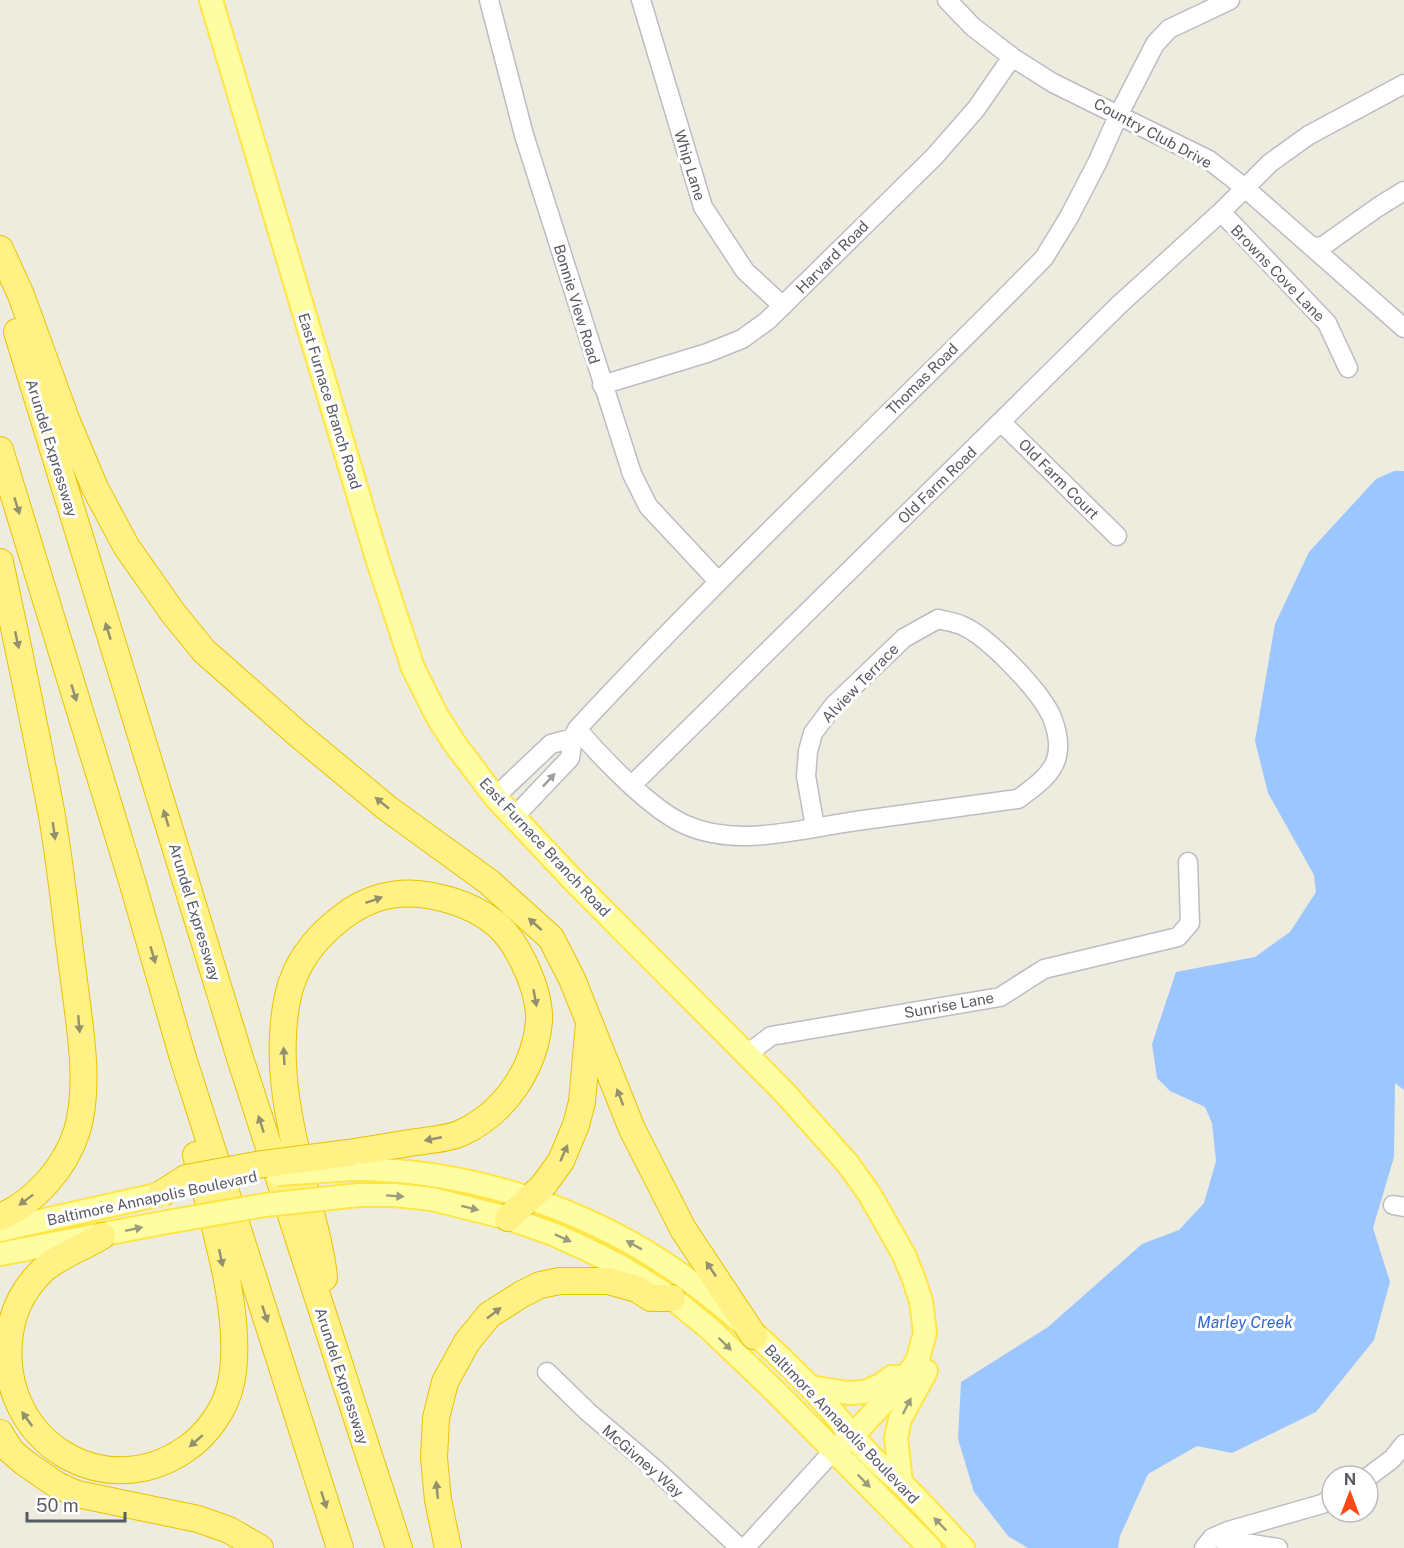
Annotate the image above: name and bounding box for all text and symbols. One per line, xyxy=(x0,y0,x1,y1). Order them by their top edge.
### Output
street label: Country Club Drive xyxy=(1091,95,1215,171)
street label: Whip Lane xyxy=(671,128,709,202)
street label: Harvard Road xyxy=(792,217,872,297)
street label: Browns Cove Lane xyxy=(1228,221,1328,325)
street label: Bonnie View Road xyxy=(551,242,603,366)
street label: East Furnace Branch Road xyxy=(295,311,365,491)
street label: Thomas Road xyxy=(883,340,961,418)
street label: Arundel Expressway xyxy=(23,377,81,519)
street label: Old Farm Court xyxy=(1015,435,1103,523)
street label: Old Farm Road xyxy=(894,443,980,527)
one-way arrow xyxy=(13,497,23,515)
one-way arrow xyxy=(103,622,113,640)
one-way arrow xyxy=(13,630,22,649)
street label: Alview Terrace xyxy=(818,640,902,726)
one-way arrow xyxy=(70,684,79,702)
one-way arrow xyxy=(542,773,555,788)
street label: East Furnace Branch Road xyxy=(476,774,614,920)
one-way arrow xyxy=(374,797,390,810)
one-way arrow xyxy=(161,809,170,827)
one-way arrow xyxy=(50,822,59,841)
street label: Arundel Expressway xyxy=(166,841,224,983)
one-way arrow xyxy=(365,894,383,904)
one-way arrow xyxy=(528,918,543,931)
one-way arrow xyxy=(149,946,158,964)
one-way arrow xyxy=(531,989,540,1008)
street label: Sunrise Lane xyxy=(903,989,995,1021)
one-way arrow xyxy=(74,1015,84,1034)
one-way arrow xyxy=(280,1046,289,1065)
one-way arrow xyxy=(615,1088,625,1106)
one-way arrow xyxy=(256,1115,265,1133)
one-way arrow xyxy=(423,1135,442,1144)
one-way arrow xyxy=(559,1145,568,1162)
street label: Baltimore Annapolis Boulevard xyxy=(45,1167,259,1229)
one-way arrow xyxy=(386,1191,405,1201)
one-way arrow xyxy=(18,1194,34,1207)
one-way arrow xyxy=(461,1203,479,1213)
one-way arrow xyxy=(125,1223,144,1233)
one-way arrow xyxy=(554,1234,571,1243)
one-way arrow xyxy=(625,1240,642,1250)
one-way arrow xyxy=(217,1249,226,1268)
one-way arrow xyxy=(705,1261,716,1278)
one-way arrow xyxy=(261,1305,270,1323)
street label: Arundel Expressway xyxy=(312,1305,372,1447)
one-way arrow xyxy=(486,1307,502,1319)
water label: Marley Creek xyxy=(1197,1313,1293,1332)
one-way arrow xyxy=(718,1336,732,1350)
street label: Baltimore Annapolis Boulevard xyxy=(761,1341,923,1507)
one-way arrow xyxy=(902,1397,911,1414)
one-way arrow xyxy=(21,1411,33,1427)
street label: McGivney Way xyxy=(599,1421,687,1501)
one-way arrow xyxy=(189,1434,204,1447)
north arrow xyxy=(1320,1464,1380,1524)
text: N xyxy=(1344,1470,1356,1489)
one-way arrow xyxy=(857,1473,871,1488)
one-way arrow xyxy=(432,1481,442,1500)
scale bar xyxy=(27,1485,124,1523)
one-way arrow xyxy=(320,1491,329,1509)
text: 50 m xyxy=(36,1495,79,1516)
one-way arrow xyxy=(933,1517,947,1532)

